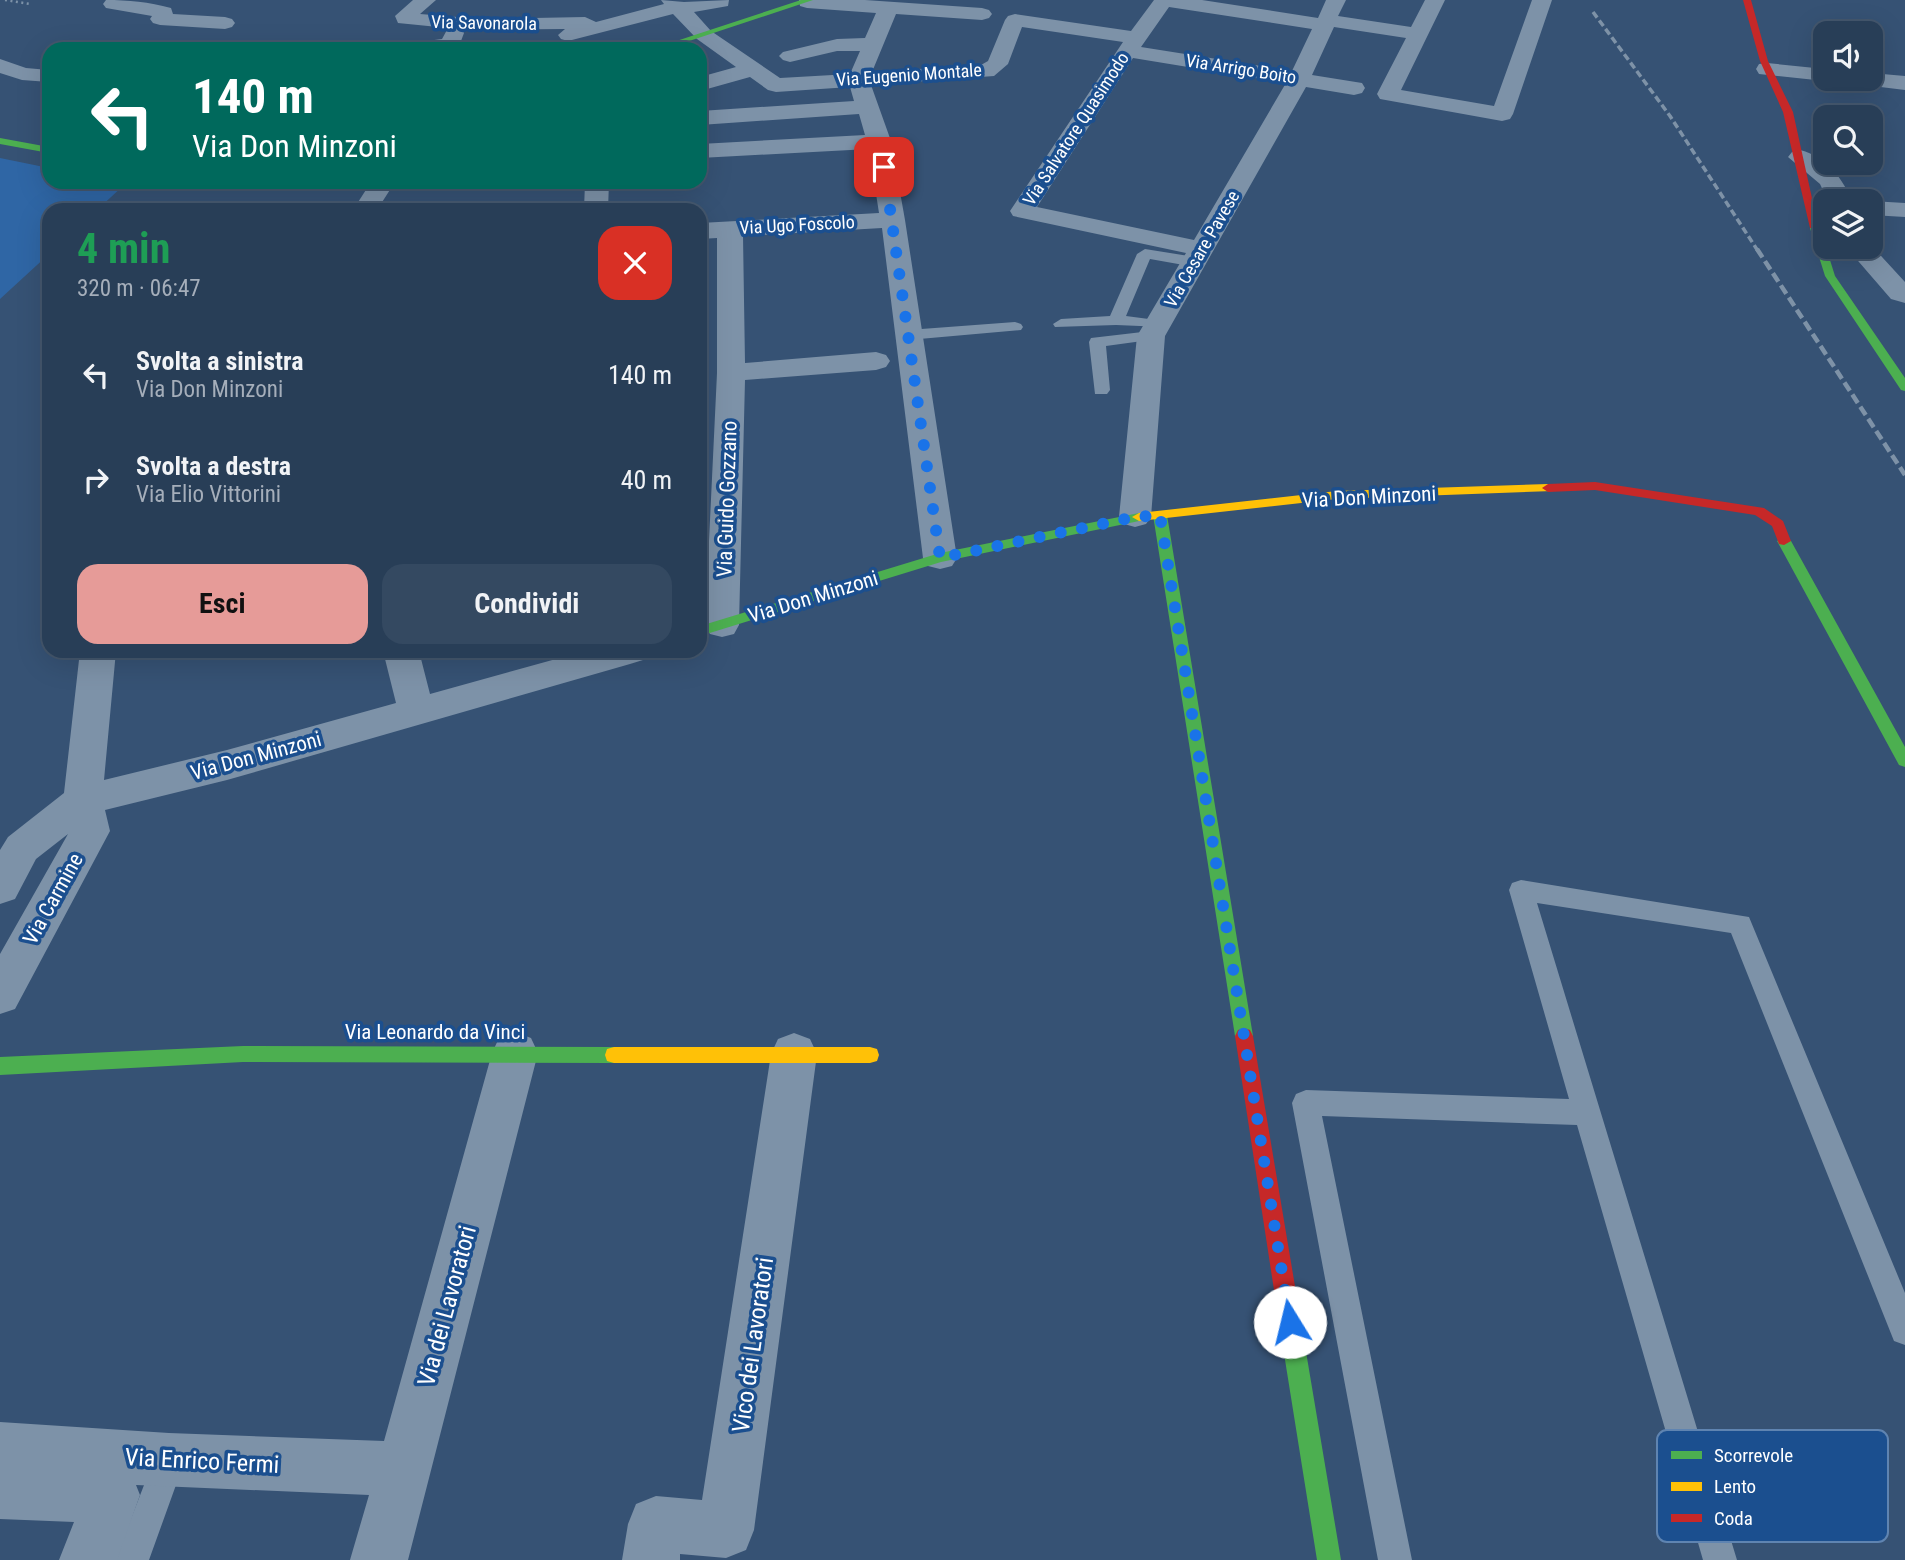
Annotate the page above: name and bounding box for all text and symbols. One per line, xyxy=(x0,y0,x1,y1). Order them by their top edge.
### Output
street label: Via Savonarola xyxy=(431,11,537,34)
map controls xyxy=(1813,21,1883,259)
button: sound xyxy=(1813,21,1883,91)
street label: Via Salvatore Quasimodo xyxy=(1018,48,1133,209)
street label: Via Arrigo Boito xyxy=(1184,49,1298,88)
street label: Via Eugenio Montale xyxy=(836,59,982,90)
text: 140 m xyxy=(192,68,314,125)
icon: left xyxy=(77,70,168,161)
button: search xyxy=(1813,105,1883,175)
text: Via Don Minzoni xyxy=(192,127,397,165)
pin xyxy=(854,137,914,197)
icon: arrive xyxy=(865,148,903,186)
street label: Via Cesare Pavese xyxy=(1160,187,1244,311)
button: layers xyxy=(1813,189,1883,259)
street label: Via Ugo Foscolo xyxy=(739,211,855,238)
text: 4 min xyxy=(77,224,170,273)
button: close xyxy=(598,226,672,300)
text: 320 m · 06:47 xyxy=(77,275,201,302)
text: Svolta a sinistra xyxy=(136,346,303,376)
icon: left xyxy=(77,356,115,394)
text: 140 m xyxy=(608,360,672,390)
text: Via Don Minzoni xyxy=(136,376,283,403)
street label: Via Guido Gozzano xyxy=(712,420,742,578)
text: Svolta a destra xyxy=(136,451,291,481)
icon: right xyxy=(77,461,115,499)
text: 40 m xyxy=(621,465,672,495)
text: Via Elio Vittorini xyxy=(136,481,281,508)
street label: Via Don Minzoni xyxy=(1301,481,1437,513)
button: Esci xyxy=(77,564,368,644)
button: Condividi xyxy=(382,564,672,644)
street label: Via Don Minzoni xyxy=(745,566,881,628)
street label: Via Don Minzoni xyxy=(188,727,324,785)
street label: Via Carmine xyxy=(18,849,88,949)
street label: Via Leonardo da Vinci xyxy=(345,1020,525,1044)
street label: Via dei Lavoratori xyxy=(412,1223,482,1389)
street label: Vico dei Lavoratori xyxy=(727,1256,779,1434)
position arrow xyxy=(1253,1285,1327,1359)
legend xyxy=(1657,1430,1888,1542)
street label: Via Enrico Fermi xyxy=(124,1443,280,1479)
text: Scorrevole xyxy=(1714,1444,1793,1467)
text: Lento xyxy=(1714,1475,1756,1498)
text: Coda xyxy=(1714,1507,1753,1530)

